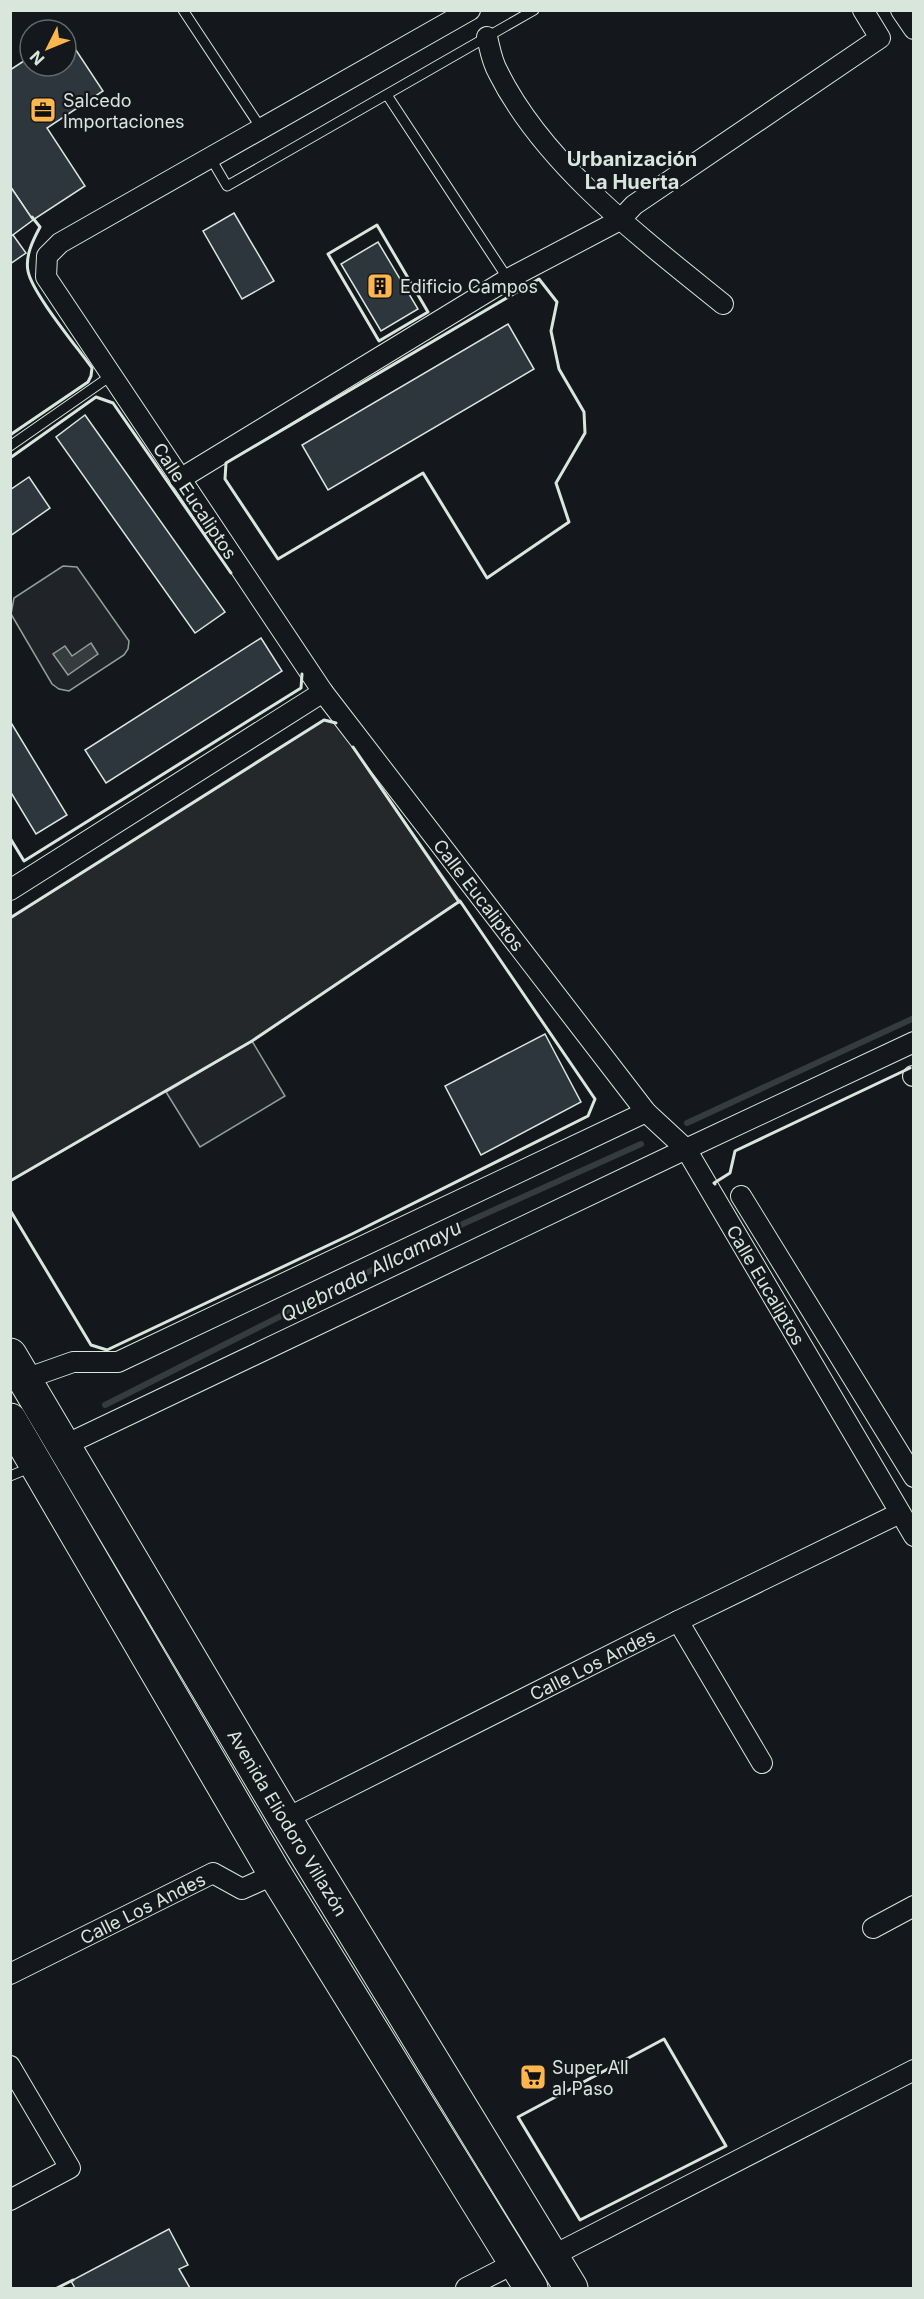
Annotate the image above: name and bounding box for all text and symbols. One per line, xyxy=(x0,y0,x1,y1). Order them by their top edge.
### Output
north arrow xyxy=(18,18,78,78)
text: N xyxy=(26,47,49,70)
place label: Salcedo Importaciones xyxy=(63,90,185,132)
office icon: Salcedo Importaciones xyxy=(28,95,58,125)
district label: Urbanización La Huerta xyxy=(567,147,697,194)
building icon: Edificio Campos xyxy=(365,271,395,301)
place label: Edificio Campos xyxy=(400,276,538,297)
street label: Calle Eucaliptos xyxy=(149,439,242,563)
street label: Calle Eucaliptos xyxy=(430,835,529,955)
water label: Quebrada Allcamayu xyxy=(276,1215,466,1327)
street label: Calle Eucaliptos xyxy=(723,1221,809,1349)
street label: Calle Los Andes xyxy=(526,1624,658,1704)
street label: Avenida Eliodoro Villazón xyxy=(224,1726,352,1920)
street label: Calle Los Andes xyxy=(76,1868,209,1948)
place label: Super All al Paso xyxy=(552,2057,629,2099)
supermarket icon: Super All al Paso xyxy=(518,2062,548,2092)

